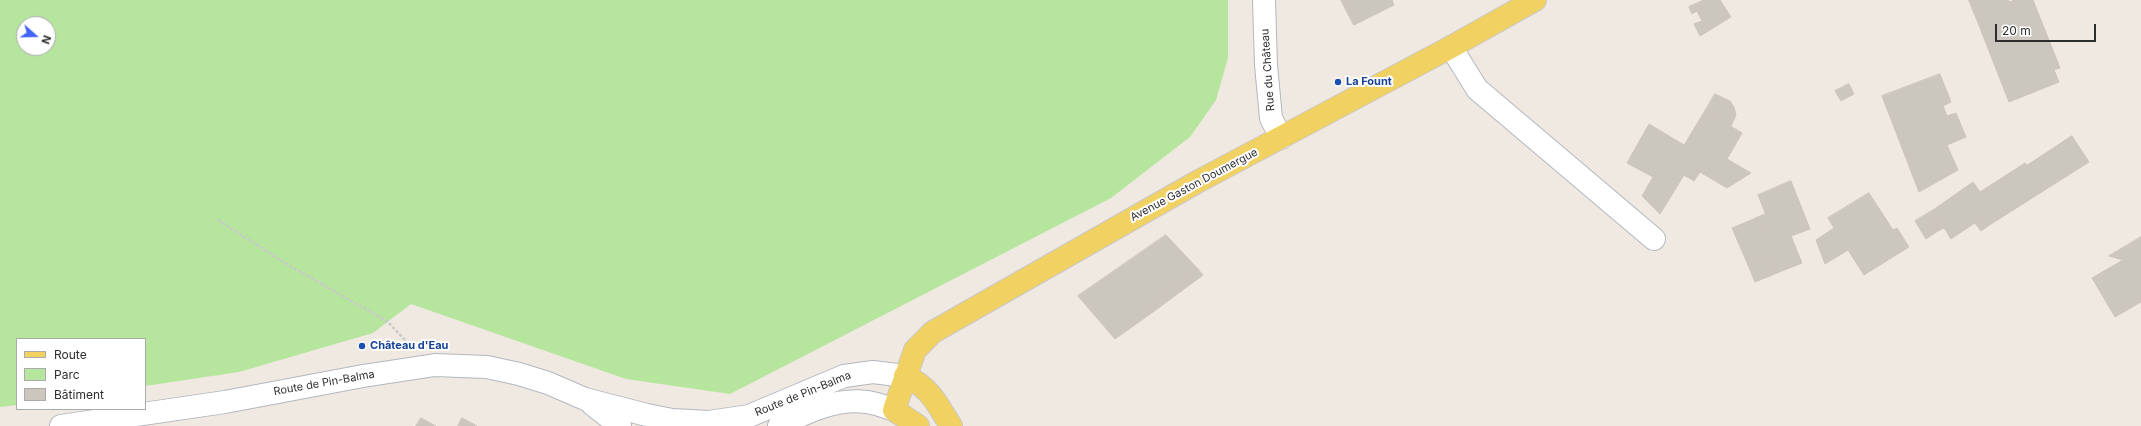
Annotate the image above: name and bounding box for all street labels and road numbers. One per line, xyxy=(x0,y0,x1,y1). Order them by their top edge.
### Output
street label: Rue du Château xyxy=(1259,28,1277,112)
street label: Avenue Gaston Doumergue xyxy=(1128,146,1260,224)
street label: Route de Pin-Balma xyxy=(272,368,376,398)
street label: Route de Pin-Balma xyxy=(753,369,853,419)

